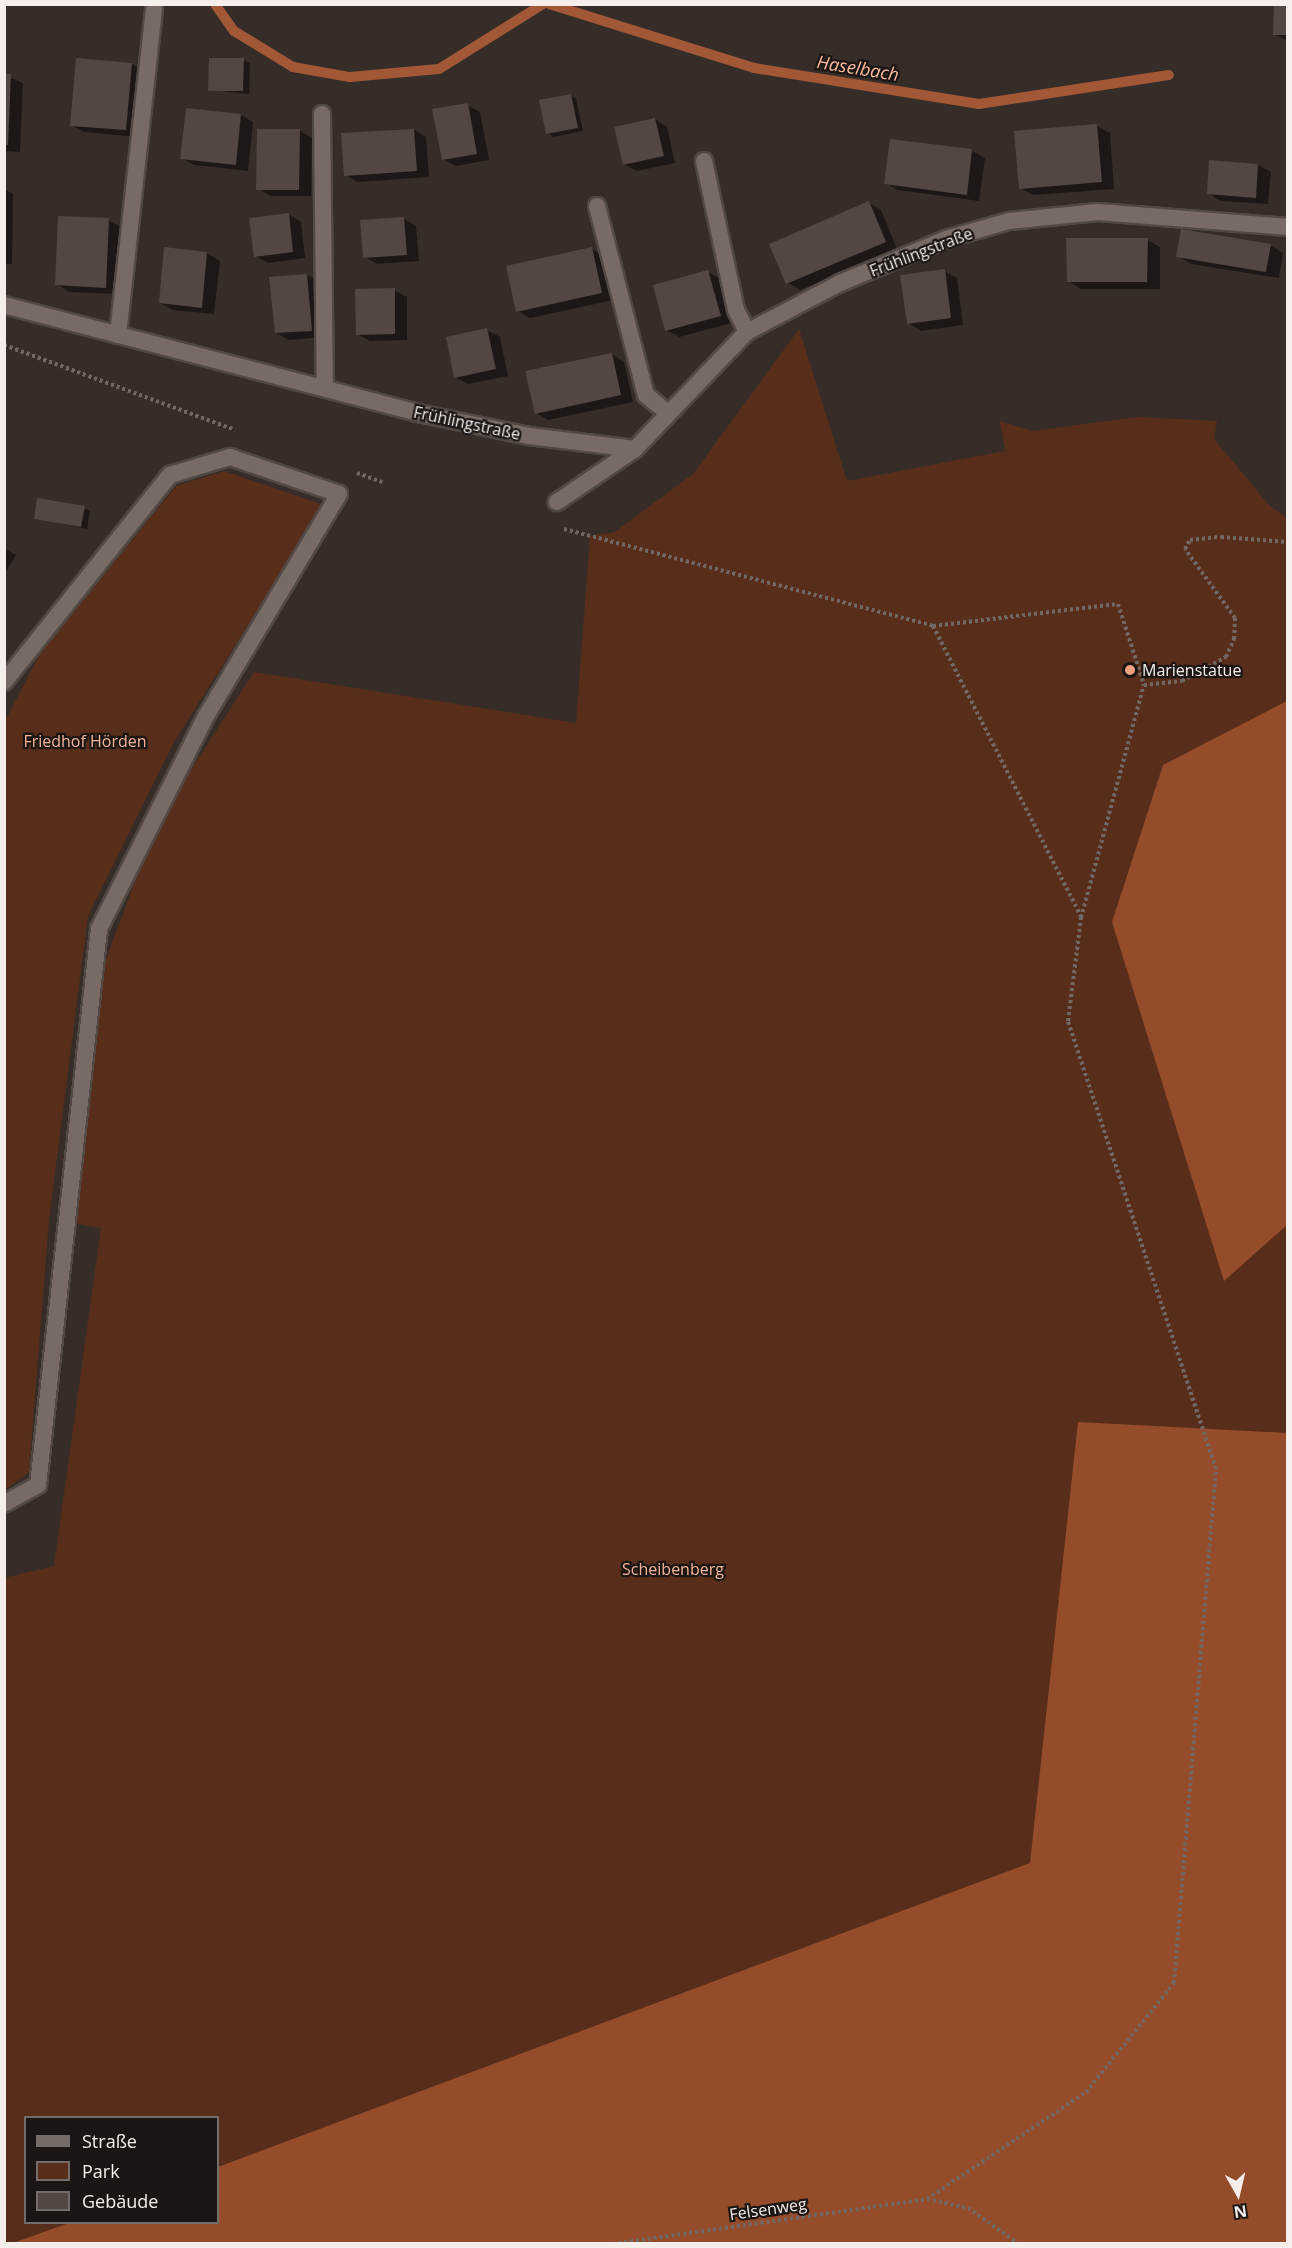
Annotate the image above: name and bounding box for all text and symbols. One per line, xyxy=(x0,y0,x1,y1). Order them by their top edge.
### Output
water label: Haselbach xyxy=(815,51,901,85)
street label: Frühlingstraße xyxy=(867,224,975,280)
street label: Frühlingstraße xyxy=(412,402,522,444)
place label: Marienstatue xyxy=(1142,660,1241,680)
marker: Marienstatue xyxy=(1123,663,1137,677)
park label: Friedhof Hörden xyxy=(23,731,147,751)
park label: Scheibenberg xyxy=(622,1559,724,1579)
legend xyxy=(24,2116,219,2224)
text: Straße xyxy=(82,2129,137,2153)
text: Park xyxy=(82,2159,120,2183)
north arrow xyxy=(1208,2164,1268,2224)
text: Gebäude xyxy=(82,2189,158,2213)
street label: Felsenweg xyxy=(728,2194,808,2224)
text: N xyxy=(1233,2200,1248,2224)

